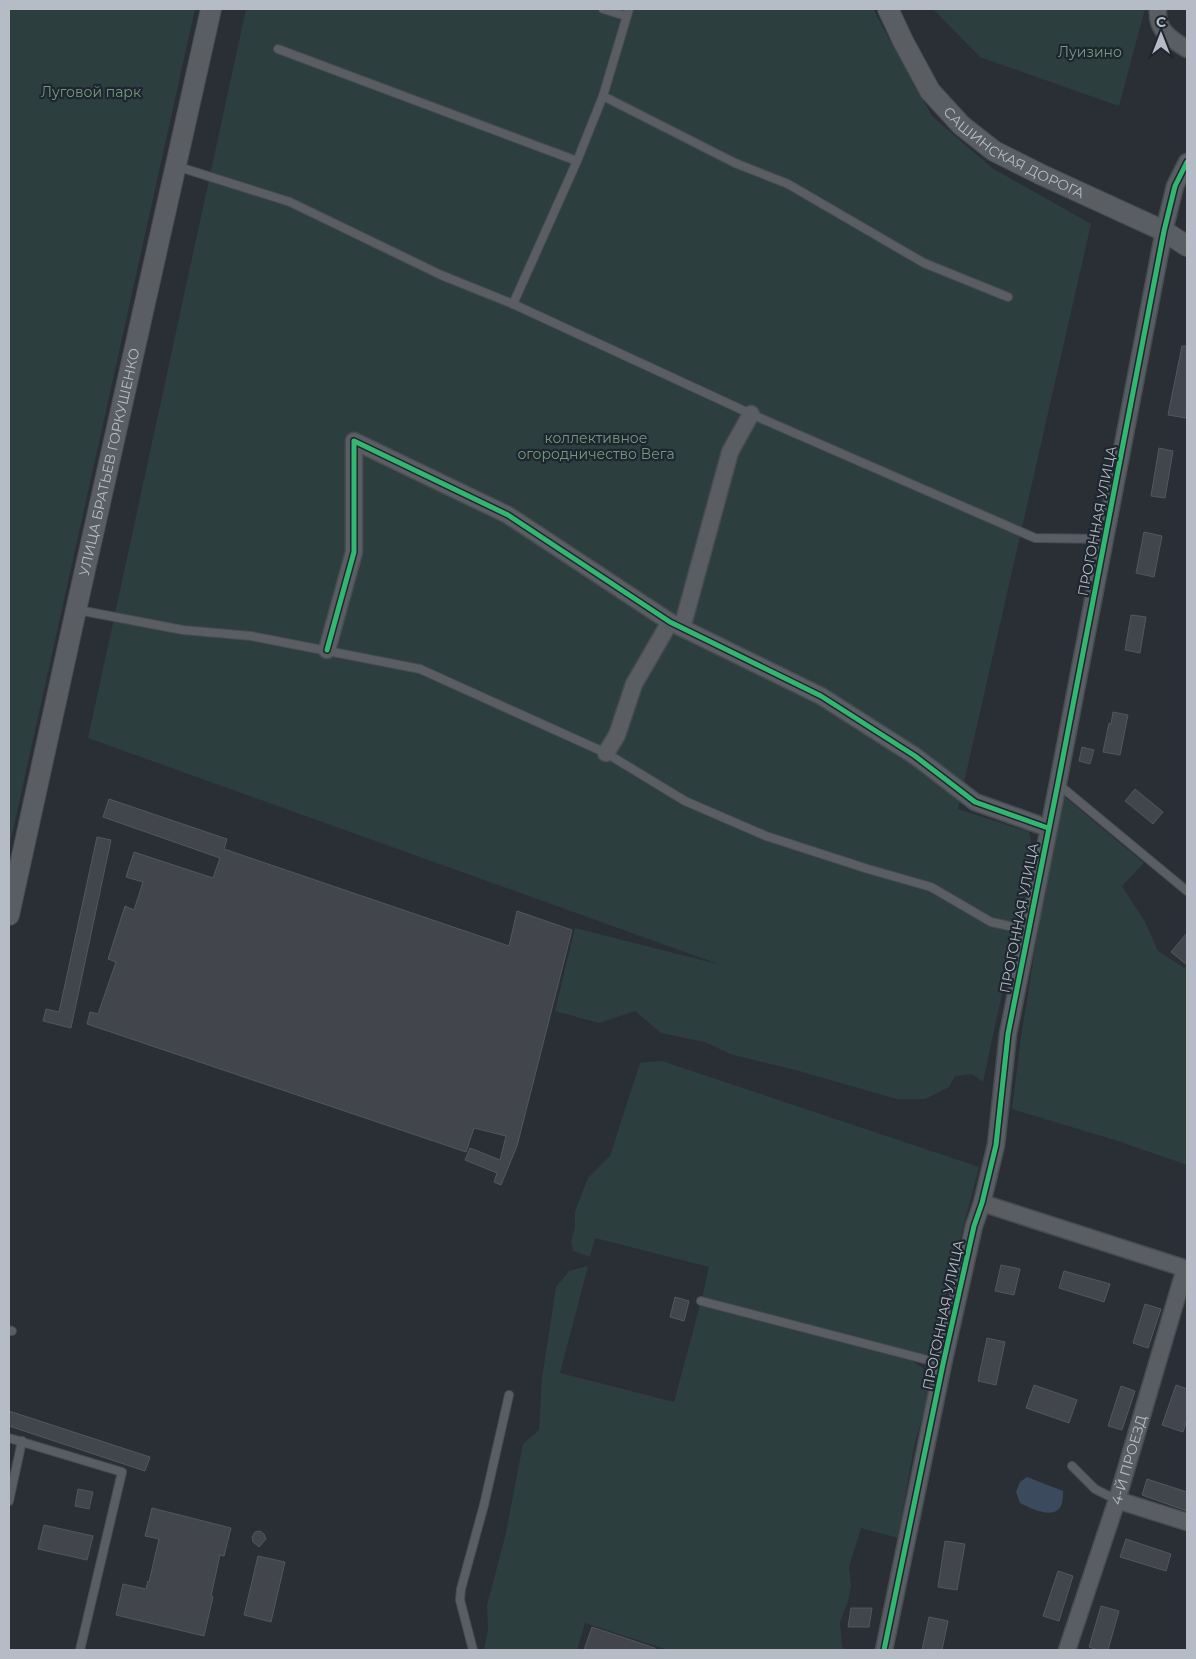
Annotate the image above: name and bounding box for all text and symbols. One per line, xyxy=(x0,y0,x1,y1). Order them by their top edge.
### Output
north arrow xyxy=(1136,10,1186,60)
text: С xyxy=(1156,13,1166,31)
park label: Луизино xyxy=(1058,43,1122,61)
park label: Луговой парк xyxy=(41,83,141,101)
street label: САШИНСКАЯ ДОРОГА xyxy=(940,103,1088,203)
street label: УЛИЦА БРАТЬЕВ ГОРКУШЕНКО xyxy=(75,346,144,578)
park label: коллективное огородничество Вега xyxy=(517,429,675,463)
street label: ПРОГОННАЯ УЛИЦА xyxy=(1074,444,1121,598)
street label: ПРОГОННАЯ УЛИЦА xyxy=(996,841,1043,995)
street label: ПРОГОННАЯ УЛИЦА xyxy=(918,1238,968,1391)
street label: 4-Й ПРОЕЗД xyxy=(1107,1413,1151,1507)

